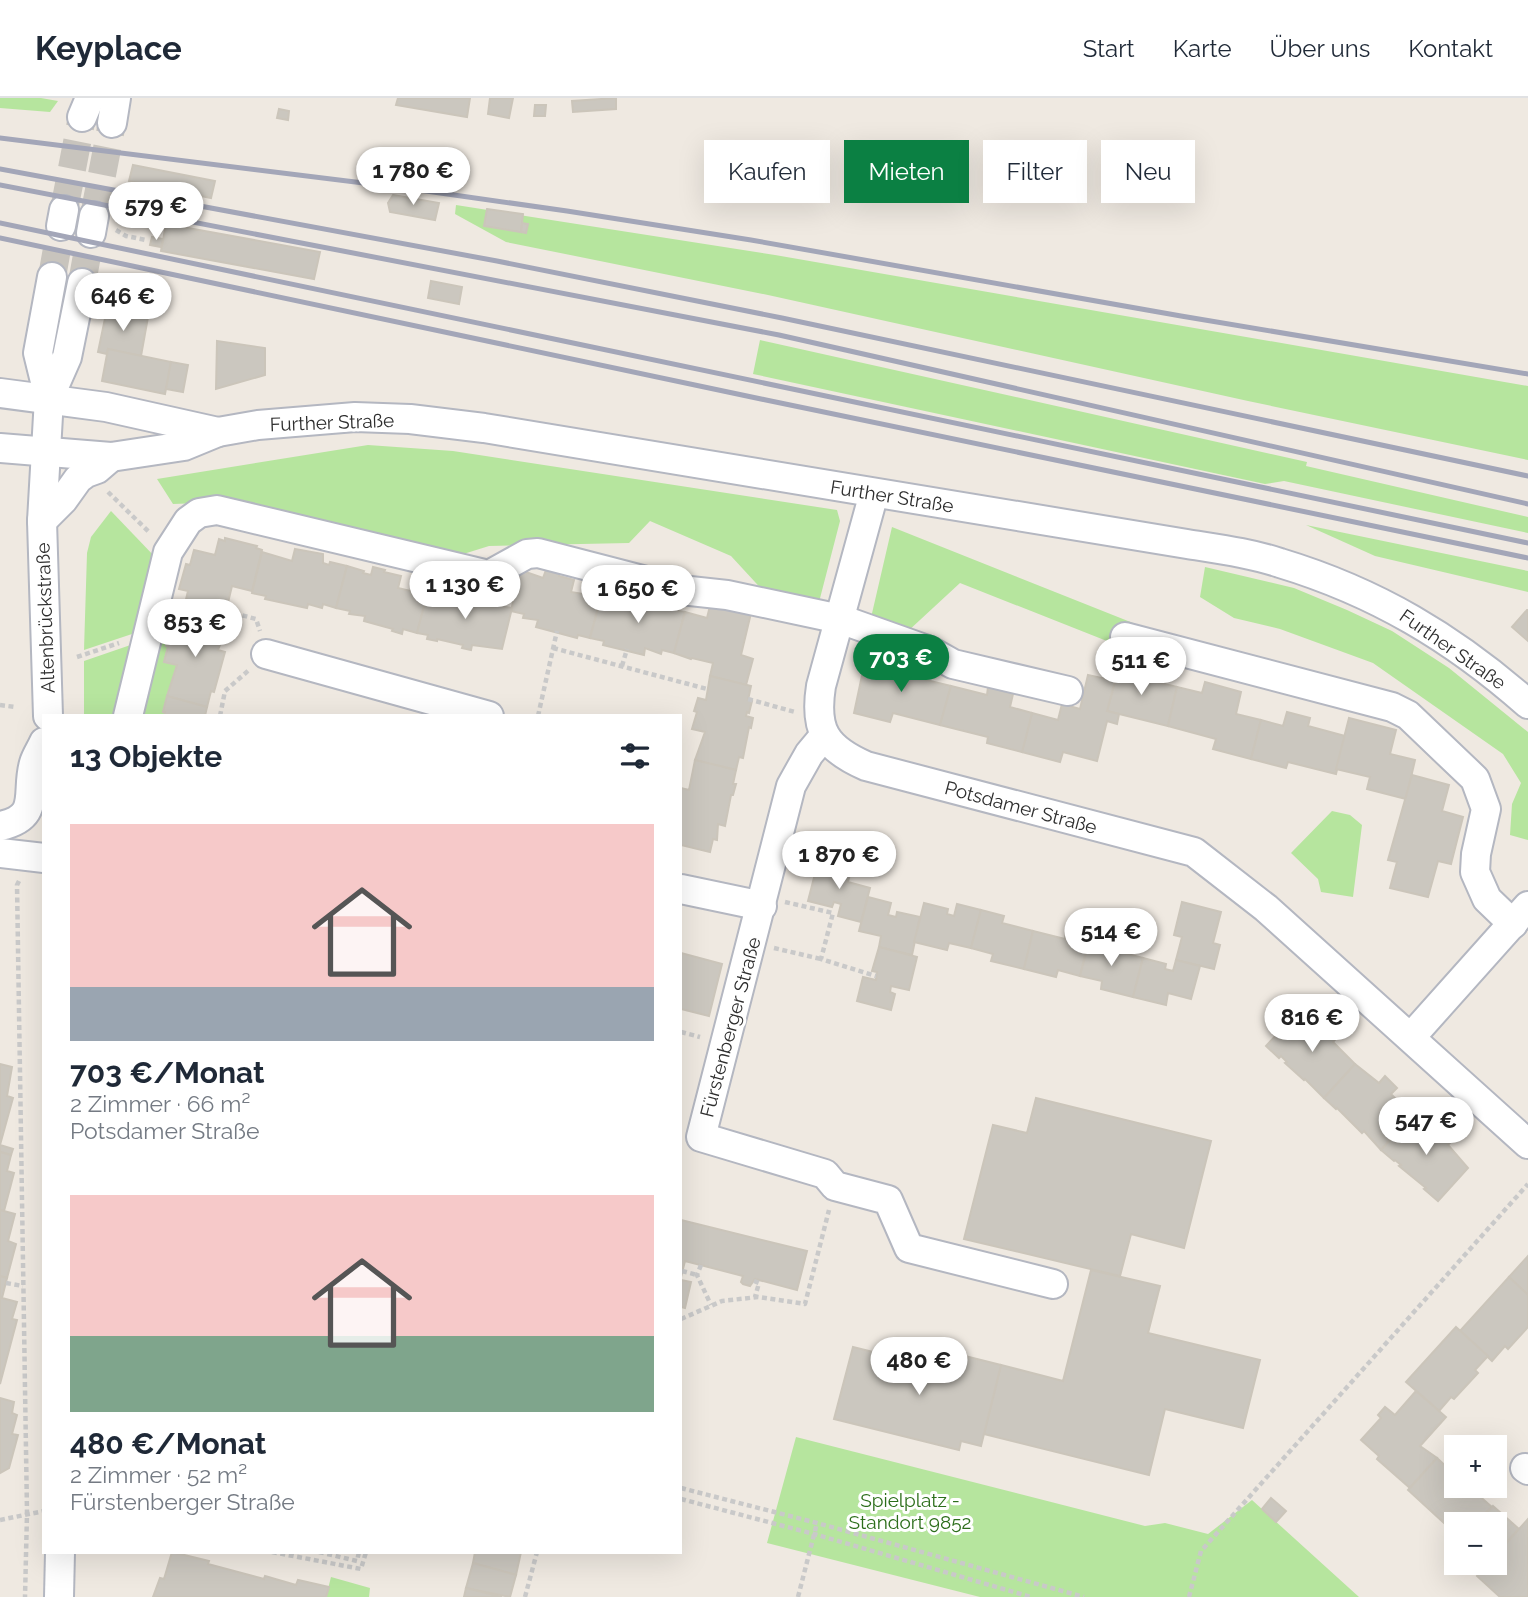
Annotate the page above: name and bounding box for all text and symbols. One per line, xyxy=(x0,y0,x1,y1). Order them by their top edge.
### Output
text: Keyplace xyxy=(35,29,182,68)
text: Start xyxy=(1083,34,1135,63)
text: Karte xyxy=(1173,34,1232,63)
text: Über uns xyxy=(1270,34,1370,63)
text: Kontakt xyxy=(1408,34,1493,63)
chip: Kaufen xyxy=(704,140,830,203)
chip: Mieten xyxy=(844,140,969,203)
chip: Filter xyxy=(983,140,1087,203)
chip: Neu xyxy=(1101,140,1195,203)
pin: 1 780 € xyxy=(348,148,478,207)
text: 1 780 € xyxy=(372,156,454,183)
pin: 579 € xyxy=(107,183,205,242)
text: 579 € xyxy=(124,191,188,218)
pin: 646 € xyxy=(74,274,172,333)
text: 646 € xyxy=(91,282,155,309)
street label: Further Straße xyxy=(269,409,395,435)
street label: Further Straße xyxy=(829,475,955,517)
street label: Altenbrückstraße xyxy=(31,542,59,694)
pin: 1 130 € xyxy=(400,561,530,621)
pin: 1 650 € xyxy=(573,566,703,625)
text: 1 130 € xyxy=(425,570,505,597)
text: 1 650 € xyxy=(597,574,679,601)
pin: 853 € xyxy=(146,600,244,659)
street label: Further Straße xyxy=(1396,604,1510,694)
text: 853 € xyxy=(163,608,227,635)
pin: 703 € xyxy=(852,634,950,694)
pin: 511 € xyxy=(1092,638,1190,697)
text: 703 € xyxy=(869,643,933,670)
text: 511 € xyxy=(1111,646,1171,673)
icon: filters xyxy=(616,737,654,775)
text: 13 Objekte xyxy=(70,739,222,774)
street label: Potsdamer Straße xyxy=(943,776,1099,838)
pin: 1 870 € xyxy=(774,832,904,891)
text: 1 870 € xyxy=(798,840,880,867)
icon: home xyxy=(299,869,425,995)
pin: 514 € xyxy=(1062,908,1160,968)
text: 514 € xyxy=(1080,917,1142,944)
street label: Fürstenberger Straße xyxy=(695,934,765,1120)
pin: 816 € xyxy=(1263,995,1361,1054)
text: 816 € xyxy=(1280,1003,1344,1030)
text: 703 €/Monat xyxy=(70,1055,265,1090)
text: 2 Zimmer · 66 m² xyxy=(70,1090,250,1117)
pin: 547 € xyxy=(1377,1098,1475,1157)
text: 547 € xyxy=(1395,1106,1457,1133)
text: Potsdamer Straße xyxy=(70,1117,259,1144)
icon: home xyxy=(299,1240,425,1366)
pin: 480 € xyxy=(870,1338,968,1397)
text: 480 € xyxy=(886,1346,952,1373)
text: 480 €/Monat xyxy=(70,1426,266,1461)
map controls xyxy=(1444,1435,1507,1575)
button: + xyxy=(1444,1435,1507,1498)
text: 2 Zimmer · 52 m² xyxy=(70,1461,247,1488)
text: Fürstenberger Straße xyxy=(70,1488,295,1515)
park label: Spielplatz - Standort 9852 xyxy=(849,1489,971,1533)
button: − xyxy=(1444,1512,1507,1575)

